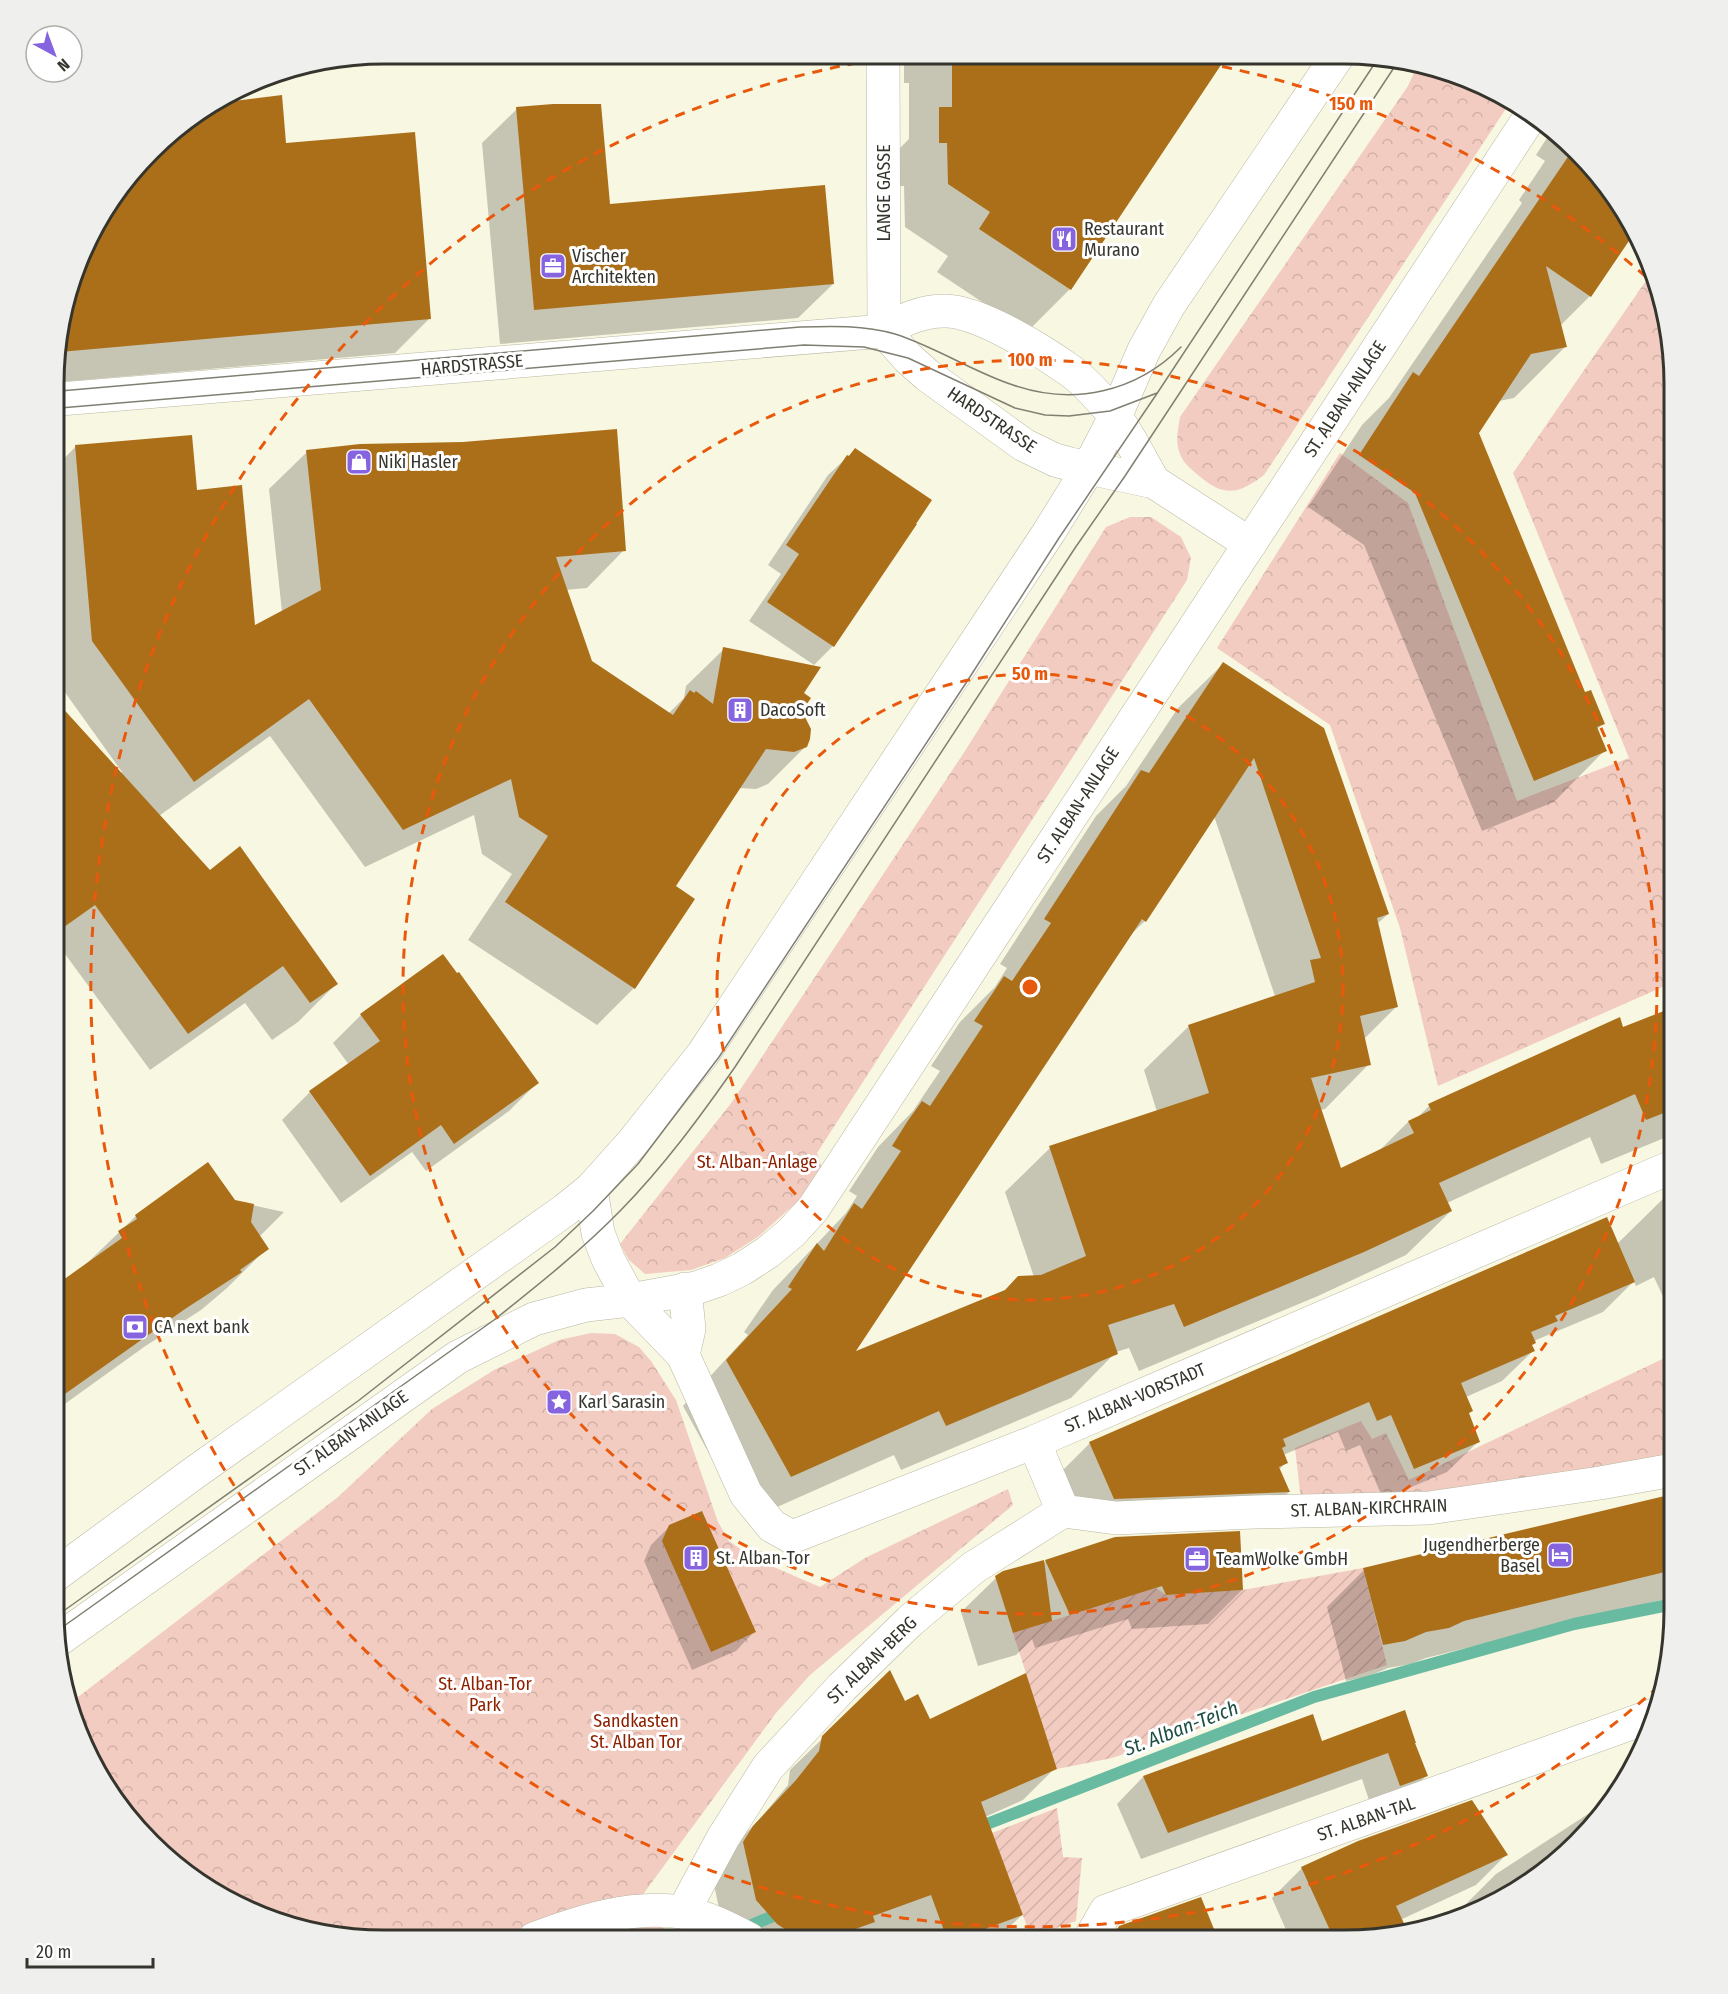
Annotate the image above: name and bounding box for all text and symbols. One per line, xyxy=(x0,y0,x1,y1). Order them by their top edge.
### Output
north arrow xyxy=(24,24,84,84)
text: N xyxy=(54,55,73,75)
text: 150 m xyxy=(1329,93,1373,115)
street label: LANGE GASSE xyxy=(873,144,895,242)
place label: Restaurant Murano xyxy=(1084,218,1164,261)
restaurant icon: Restaurant Murano xyxy=(1049,224,1079,254)
place label: Vischer Architekten xyxy=(572,245,656,288)
office icon: Vischer Architekten xyxy=(538,251,568,281)
street label: ST. ALBAN-ANLAGE xyxy=(1299,337,1391,461)
text: 100 m xyxy=(1008,349,1052,371)
street label: HARDSTRASSE xyxy=(420,350,524,380)
street label: HARDSTRASSE xyxy=(943,382,1041,458)
shop icon: Niki Hasler xyxy=(344,447,374,477)
place label: Niki Hasler xyxy=(378,451,458,473)
text: 50 m xyxy=(1012,663,1048,685)
building icon: DacoSoft xyxy=(725,695,755,725)
place label: DacoSoft xyxy=(760,699,826,721)
street label: ST. ALBAN-ANLAGE xyxy=(1032,743,1124,867)
centre of rings xyxy=(1020,977,1040,997)
park label: St. Alban-Anlage xyxy=(697,1151,817,1173)
bank icon: CA next bank xyxy=(120,1312,150,1342)
place label: CA next bank xyxy=(154,1316,250,1338)
street label: ST. ALBAN-VORSTADT xyxy=(1061,1358,1210,1438)
street label: ST. ALBAN-ANLAGE xyxy=(290,1385,412,1481)
place icon: Karl Sarasin xyxy=(544,1387,574,1417)
place label: Karl Sarasin xyxy=(578,1391,665,1413)
street label: ST. ALBAN-KIRCHRAIN xyxy=(1290,1494,1448,1522)
place label: Jugendherberge Basel xyxy=(1423,1534,1540,1577)
hotel icon: Jugendherberge Basel xyxy=(1545,1540,1575,1570)
building icon: St. Alban-Tor xyxy=(681,1543,711,1573)
office icon: TeamWolke GmbH xyxy=(1182,1544,1212,1574)
place label: St. Alban-Tor xyxy=(716,1547,810,1569)
place label: TeamWolke GmbH xyxy=(1216,1548,1348,1570)
street label: ST. ALBAN-BERG xyxy=(823,1612,921,1708)
park label: St. Alban-Tor Park xyxy=(438,1673,533,1716)
water label: St. Alban-Teich xyxy=(1120,1695,1241,1761)
park label: Sandkasten St. Alban Tor xyxy=(590,1710,683,1753)
street label: ST. ALBAN-TAL xyxy=(1314,1792,1418,1846)
scale bar xyxy=(27,1931,153,1969)
text: 20 m xyxy=(36,1941,71,1963)

